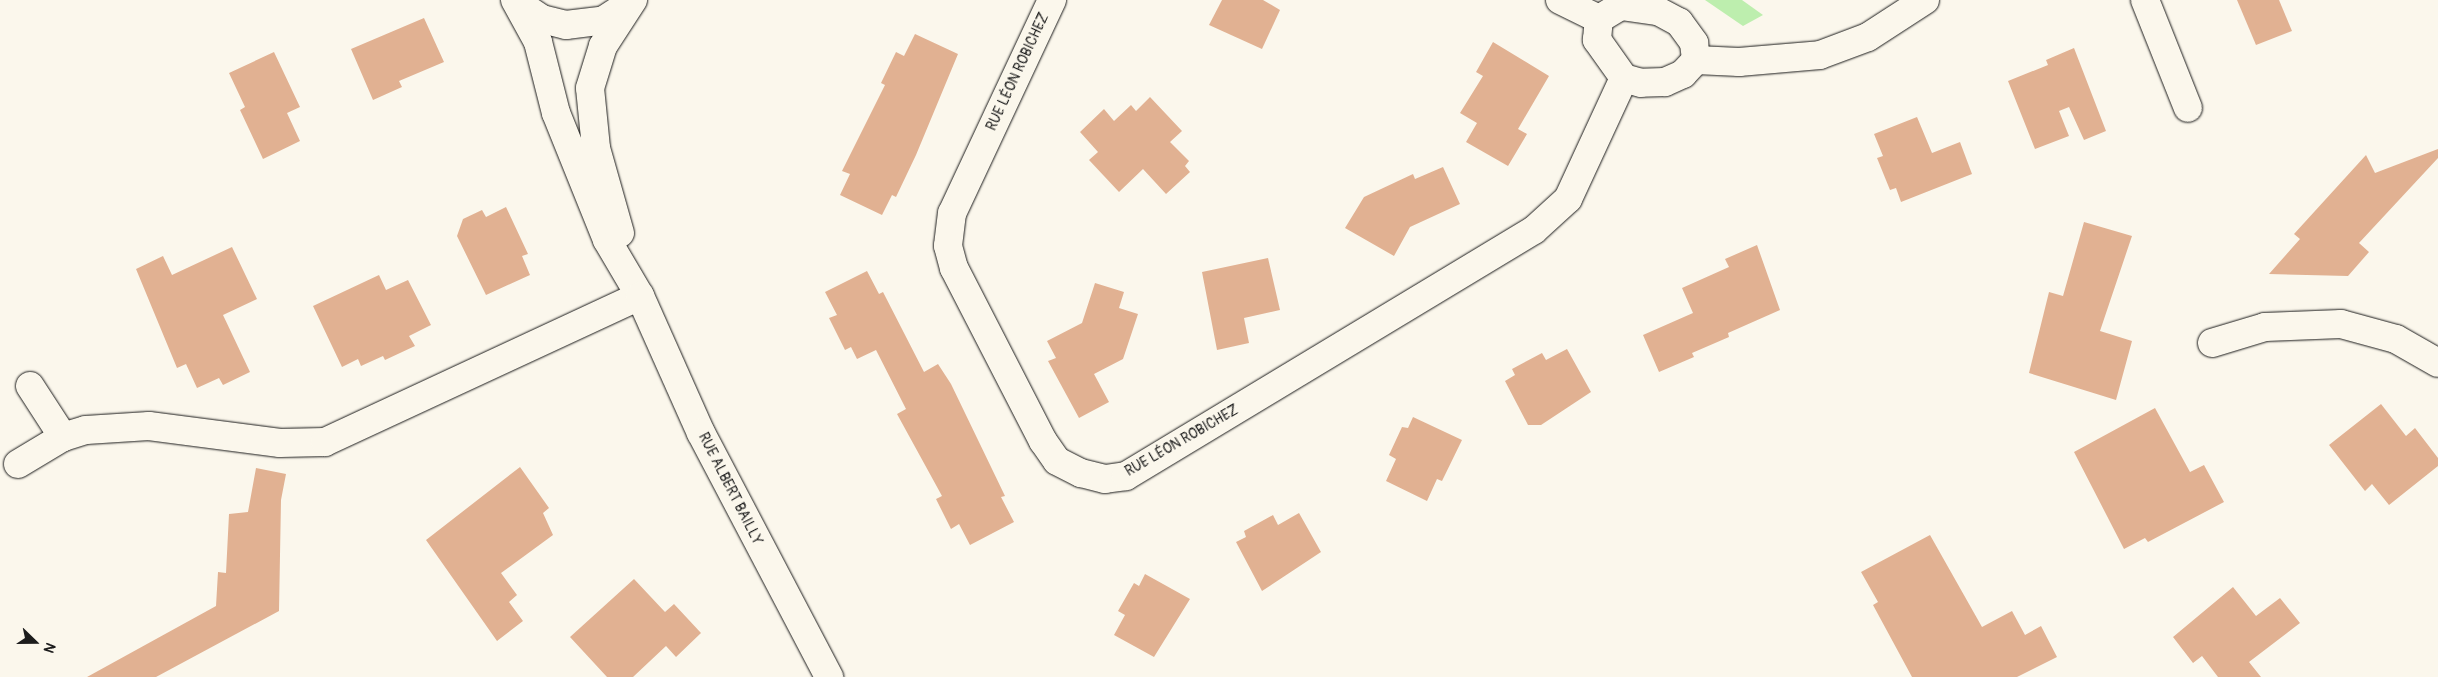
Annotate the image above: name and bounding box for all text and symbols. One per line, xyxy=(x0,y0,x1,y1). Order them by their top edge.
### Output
street label: RUE LÉON ROBICHEZ xyxy=(983,10,1053,134)
street label: RUE LÉON ROBICHEZ xyxy=(1122,402,1242,480)
street label: RUE ALBERT BAILLY xyxy=(694,430,766,548)
north arrow xyxy=(10,617,60,667)
text: N xyxy=(40,640,59,655)

